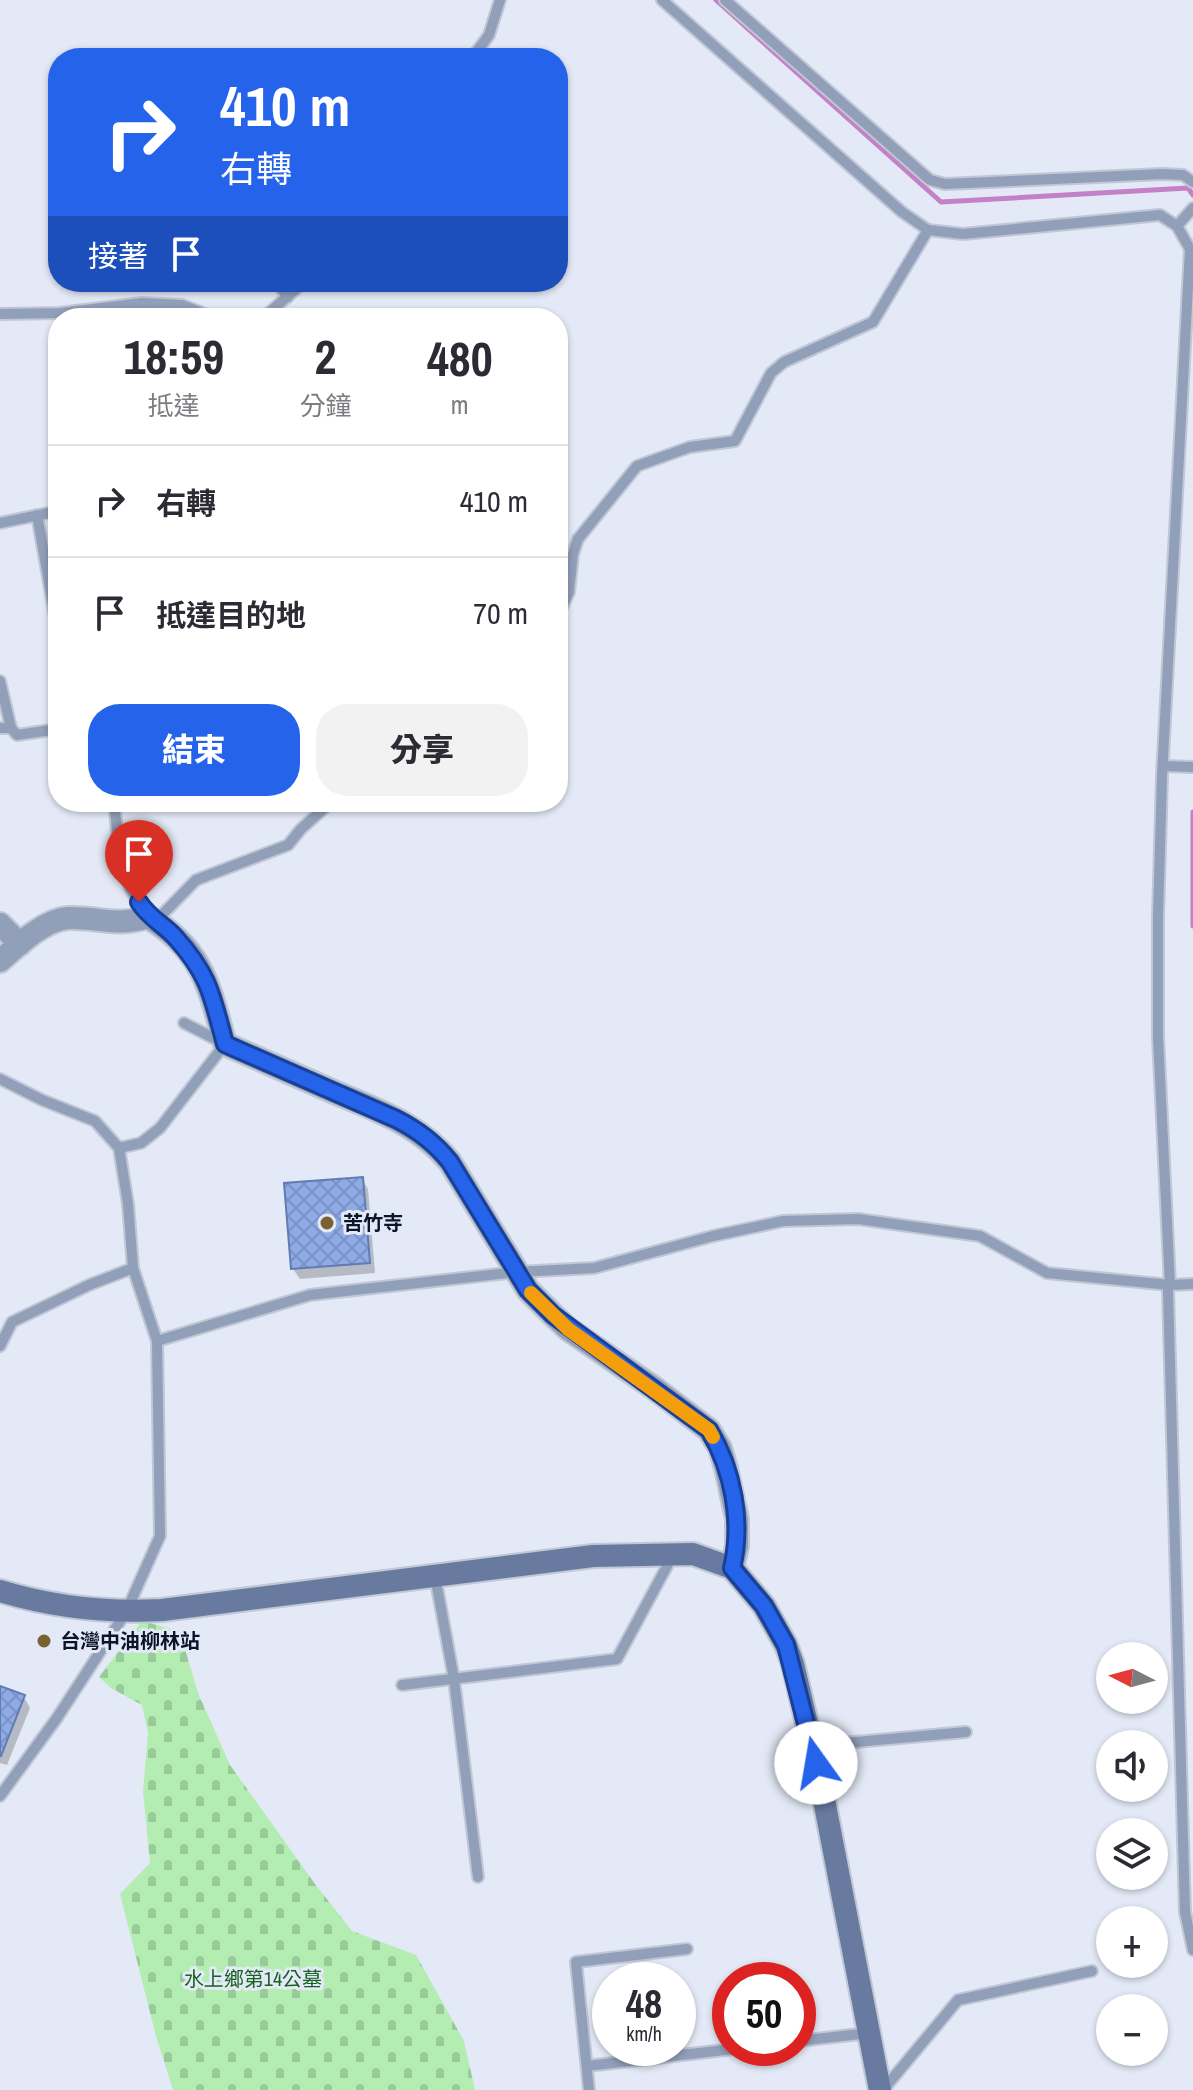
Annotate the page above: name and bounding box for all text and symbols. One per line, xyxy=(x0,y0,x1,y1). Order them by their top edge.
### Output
text: 410 m xyxy=(220,68,350,143)
icon: right xyxy=(88,80,192,184)
text: 右轉 xyxy=(220,145,292,193)
icon: arrive xyxy=(164,232,208,276)
text: 接著 xyxy=(88,236,148,276)
text: 18:59 xyxy=(123,324,224,389)
text: 2 xyxy=(315,324,336,389)
text: 480 xyxy=(427,326,493,391)
text: m xyxy=(451,387,469,422)
text: 抵達 xyxy=(148,388,200,423)
text: 分鐘 xyxy=(299,388,351,423)
icon: right xyxy=(88,479,132,523)
text: 410 m xyxy=(460,481,528,521)
text: 右轉 xyxy=(156,483,216,523)
icon: arrive xyxy=(88,591,132,635)
text: 70 m xyxy=(473,593,528,633)
text: 抵達目的地 xyxy=(156,595,306,635)
button: 結束 xyxy=(88,704,300,796)
button: 分享 xyxy=(316,704,528,796)
pin xyxy=(105,820,173,902)
icon: arrive xyxy=(117,832,161,876)
place label: 苦竹寺 xyxy=(343,1209,403,1236)
marker: 苦竹寺 xyxy=(318,1214,336,1232)
place label: 台灣中油柳林站 xyxy=(60,1627,200,1654)
marker: 台灣中油柳林站 xyxy=(35,1632,53,1650)
north arrow xyxy=(1096,1642,1168,1714)
map controls xyxy=(1096,1642,1168,2066)
position arrow xyxy=(774,1721,858,1805)
button: sound xyxy=(1096,1730,1168,1802)
button: layers xyxy=(1096,1818,1168,1890)
button: + xyxy=(1096,1906,1168,1978)
speed limit sign: 50 xyxy=(712,1962,816,2066)
park label: 水上鄉第14公墓 xyxy=(184,1965,322,1992)
text: 48 xyxy=(626,1977,662,2030)
button: − xyxy=(1096,1994,1168,2066)
text: km/h xyxy=(626,2020,662,2047)

